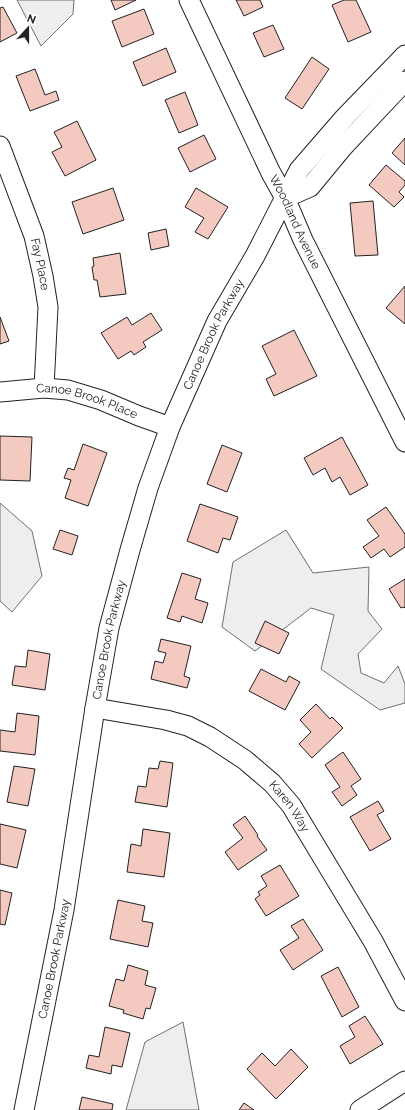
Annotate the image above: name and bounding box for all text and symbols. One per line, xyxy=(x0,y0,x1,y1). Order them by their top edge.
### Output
north arrow xyxy=(8,8,48,48)
text: N xyxy=(25,12,38,27)
street label: Woodland Avenue xyxy=(266,172,323,271)
street label: Fay Place xyxy=(28,237,52,291)
street label: Canoe Brook Parkway xyxy=(180,276,247,392)
street label: Canoe Brook Place xyxy=(35,381,140,422)
street label: Canoe Brook Parkway xyxy=(90,578,129,701)
street label: Karen Way xyxy=(266,778,313,835)
street label: Canoe Brook Parkway xyxy=(35,898,73,1020)

